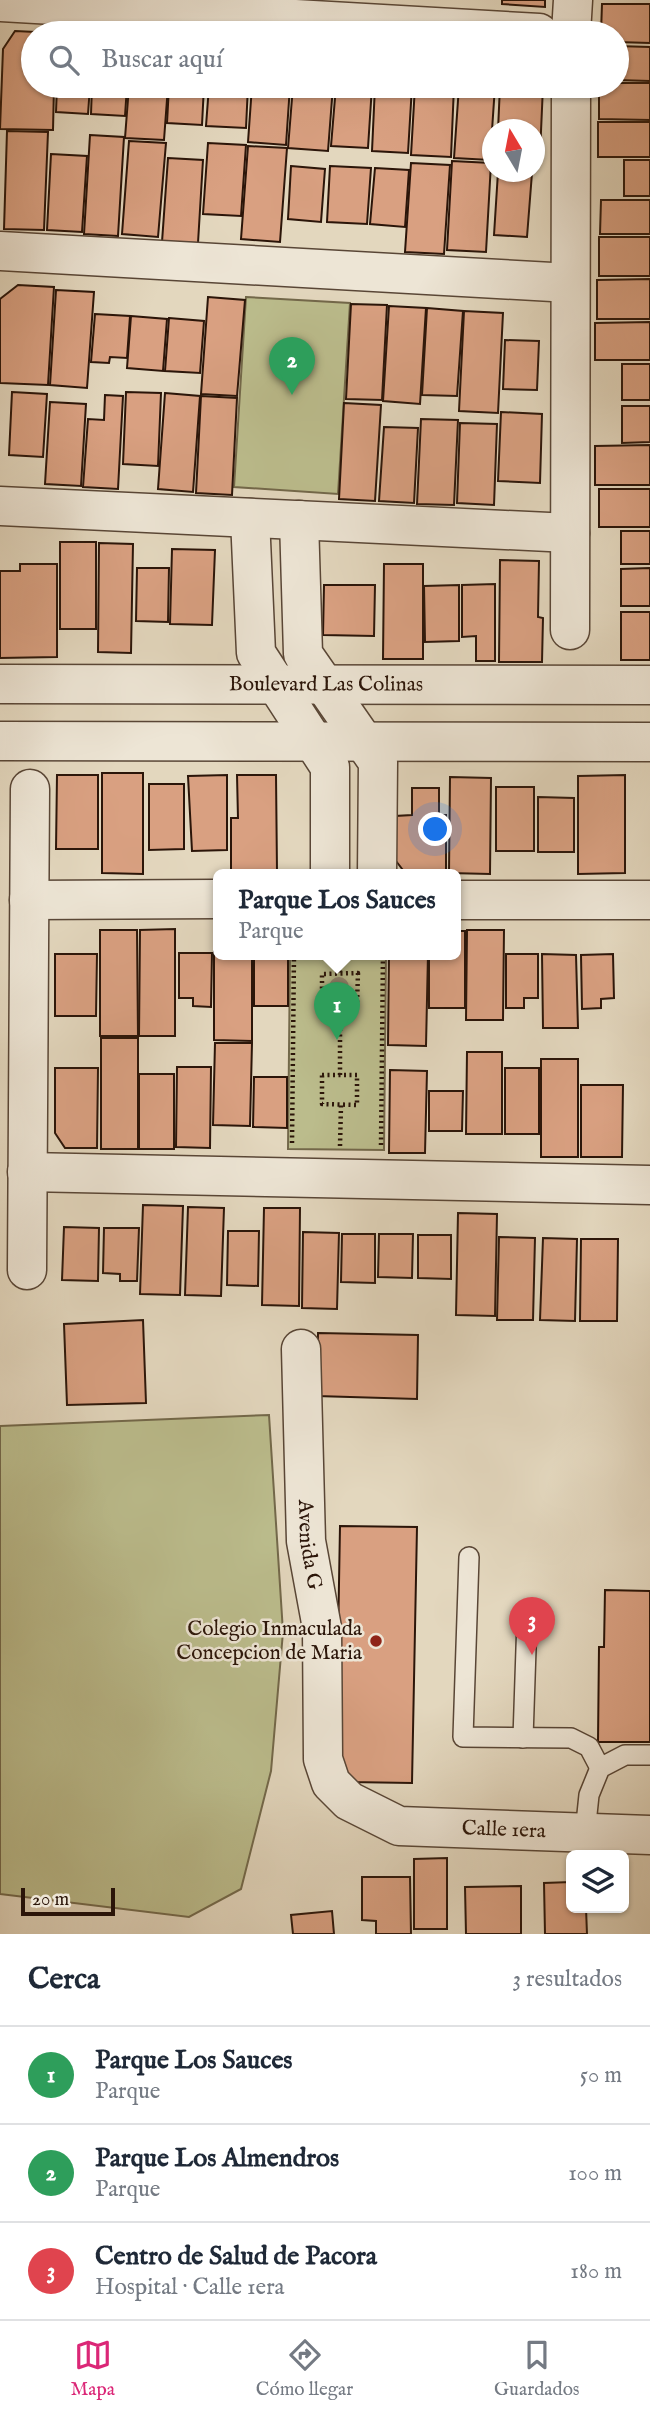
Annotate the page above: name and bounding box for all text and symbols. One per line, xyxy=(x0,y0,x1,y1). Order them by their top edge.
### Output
search box xyxy=(21,21,629,98)
icon: search xyxy=(45,41,83,79)
text: Buscar aquí xyxy=(101,43,223,76)
north arrow xyxy=(482,119,545,182)
pin: 2 xyxy=(269,337,315,395)
street label: Boulevard Las Colinas xyxy=(229,671,423,698)
your location xyxy=(418,812,452,846)
popup xyxy=(213,869,461,960)
text: Parque Los Sauces xyxy=(238,884,436,917)
text: Parque xyxy=(238,917,304,946)
pin: 1 xyxy=(314,982,360,1040)
street label: Avenida G xyxy=(291,1498,328,1592)
pin: 3 xyxy=(509,1597,555,1655)
place label: Colegio Inmaculada Concepcion de Maria xyxy=(176,1616,363,1667)
marker: Colegio Inmaculada Concepcion de Maria xyxy=(368,1633,384,1649)
street label: Calle 1era xyxy=(461,1815,547,1845)
map controls xyxy=(566,1850,629,1913)
button: layers xyxy=(566,1850,629,1913)
scale bar xyxy=(21,1885,116,1917)
text: 20 m xyxy=(32,1888,69,1912)
text: Cerca xyxy=(28,1961,100,1999)
text: 3 resultados xyxy=(512,1965,622,1994)
text: Parque Los Sauces xyxy=(95,2044,292,2077)
text: 1 xyxy=(47,2061,55,2090)
text: 50 m xyxy=(580,2061,622,2090)
text: Parque xyxy=(95,2077,160,2106)
text: Parque Los Almendros xyxy=(95,2142,339,2175)
text: 2 xyxy=(46,2159,56,2188)
text: 100 m xyxy=(568,2159,622,2188)
text: Parque xyxy=(95,2175,160,2204)
text: Centro de Salud de Pacora xyxy=(95,2240,377,2273)
text: 3 xyxy=(47,2257,55,2286)
text: 180 m xyxy=(570,2257,622,2286)
text: Hospital · Calle 1era xyxy=(95,2273,285,2302)
tab: Mapa xyxy=(70,2336,115,2402)
tab: Cómo llegar xyxy=(256,2336,353,2402)
tab: Guardados xyxy=(494,2336,580,2402)

